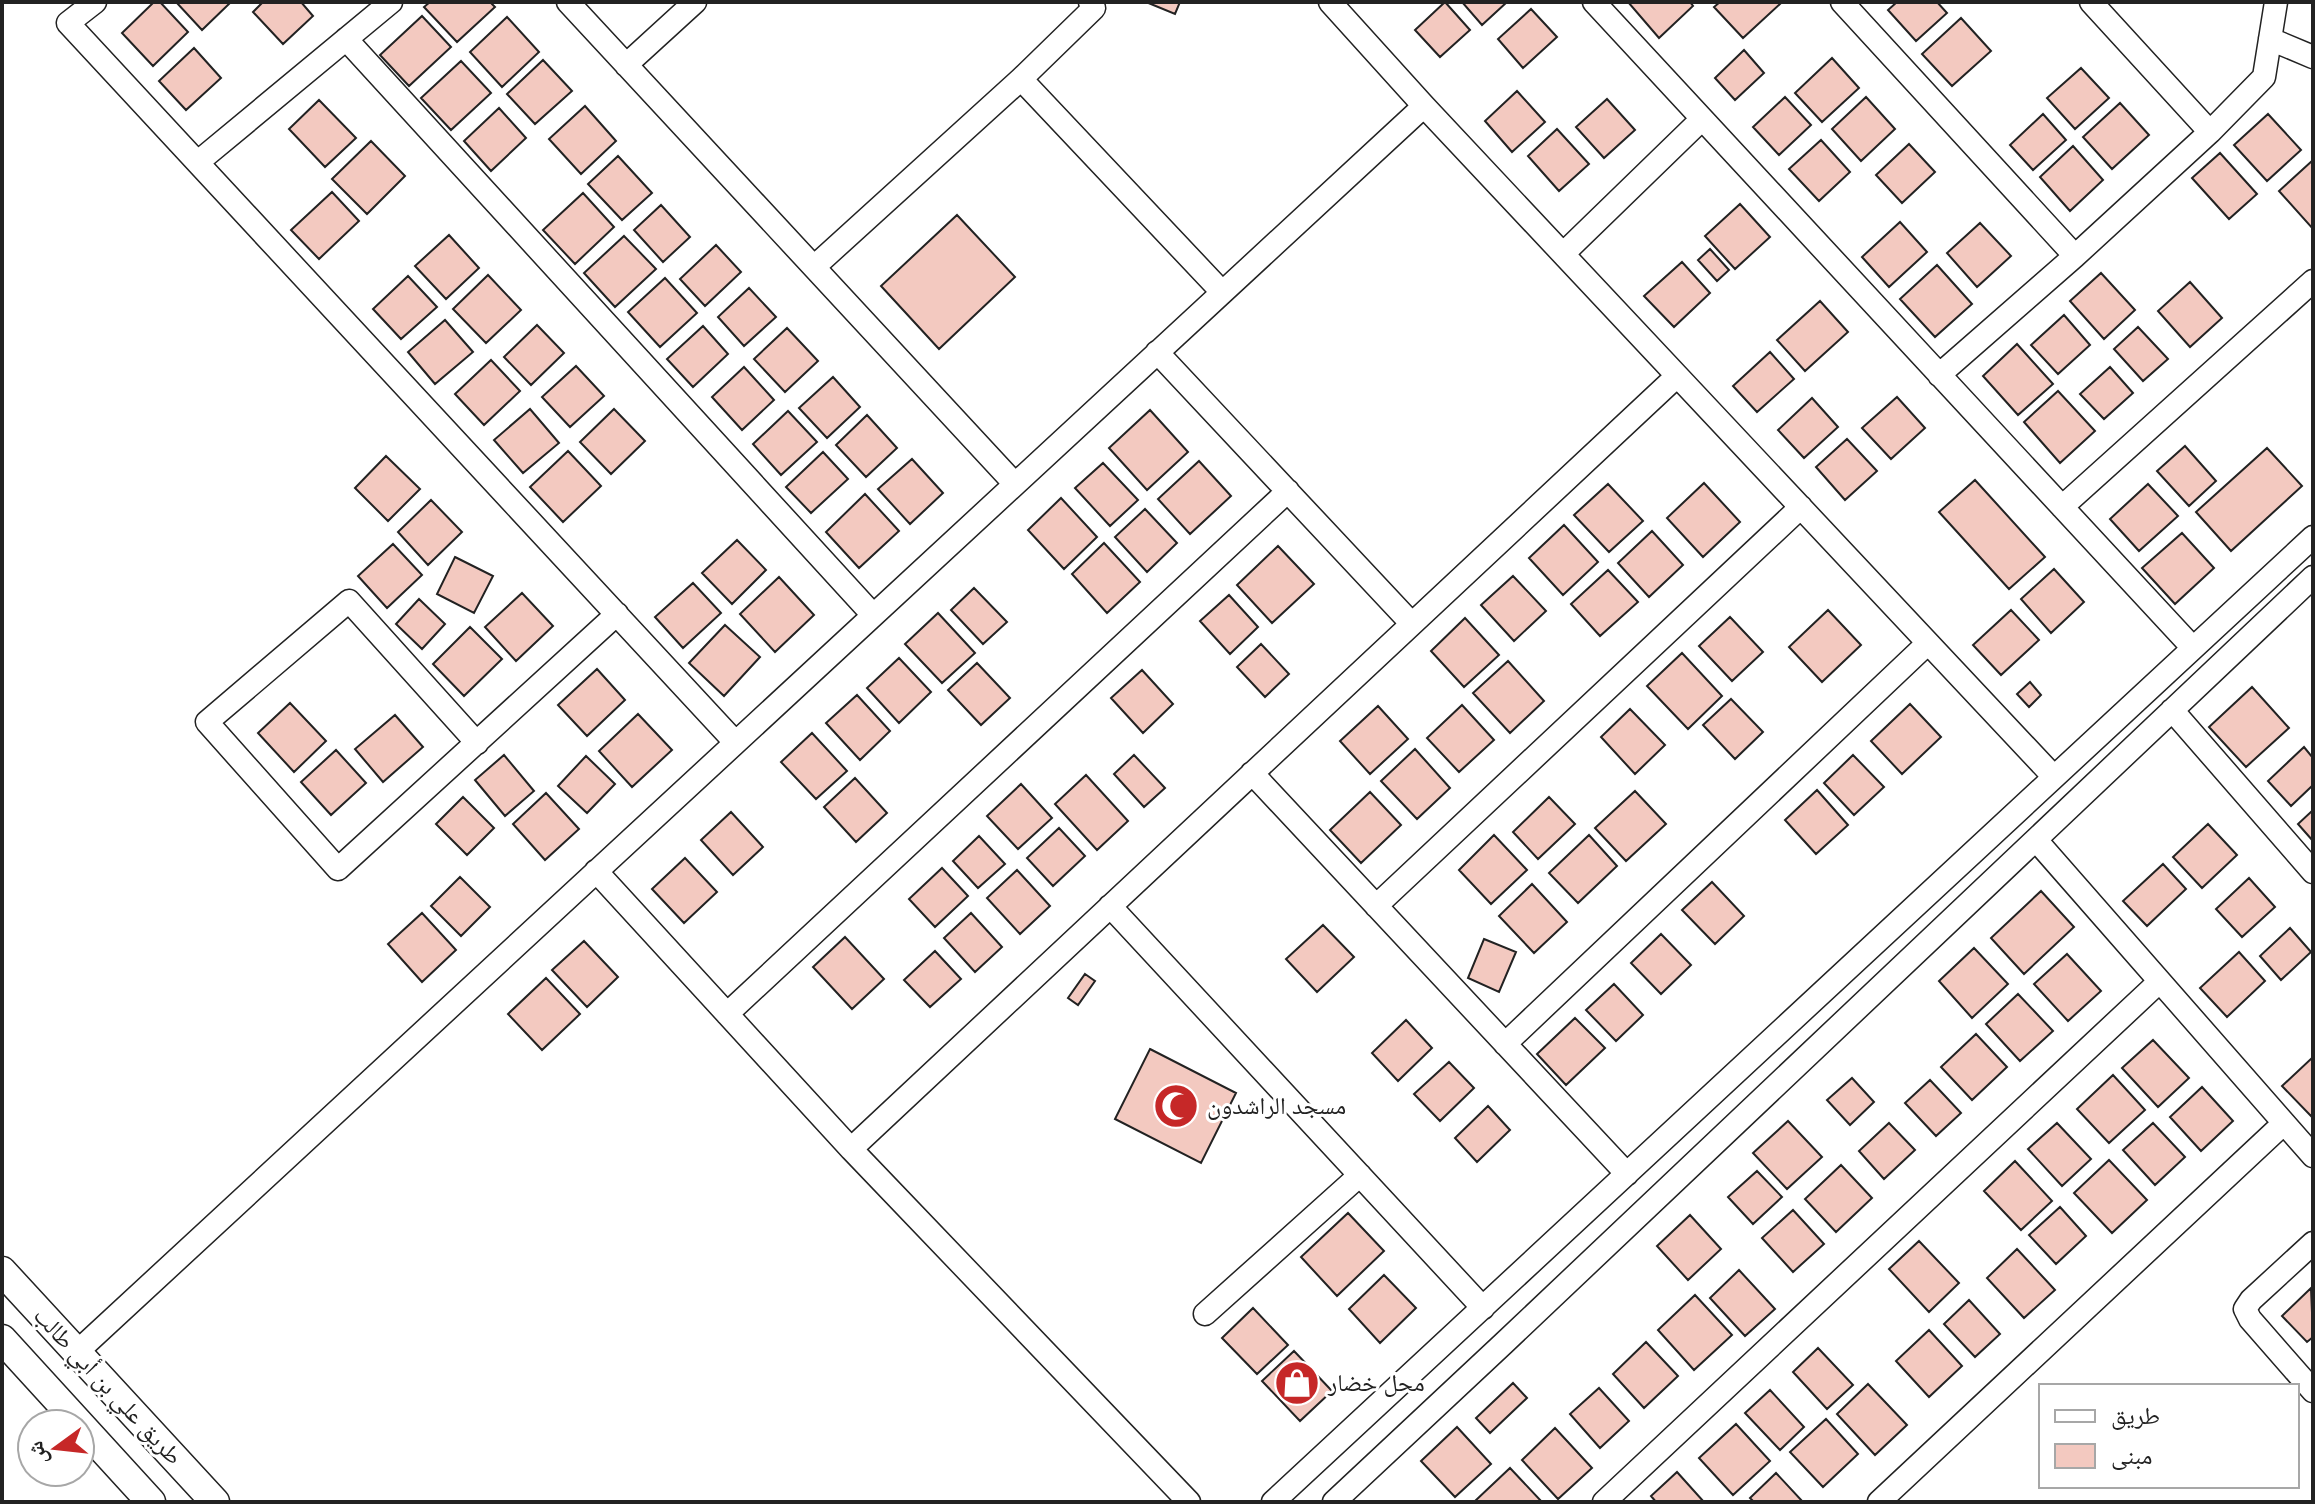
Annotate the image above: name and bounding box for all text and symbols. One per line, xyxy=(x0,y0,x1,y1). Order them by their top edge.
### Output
mosque icon: مسجد الراشدون xyxy=(1152,1082,1200,1130)
place label: مسجد الراشدون xyxy=(1207,1091,1346,1120)
street label: طريق علي بن أبي طالب xyxy=(24,1301,189,1474)
shop icon: محل خضار xyxy=(1273,1359,1321,1407)
place label: محل خضار xyxy=(1327,1368,1425,1397)
legend xyxy=(2039,1384,2299,1488)
text: طريق xyxy=(2111,1401,2160,1430)
north arrow xyxy=(16,1408,96,1488)
text: ش xyxy=(21,1438,53,1468)
text: مبنى xyxy=(2111,1441,2152,1470)

